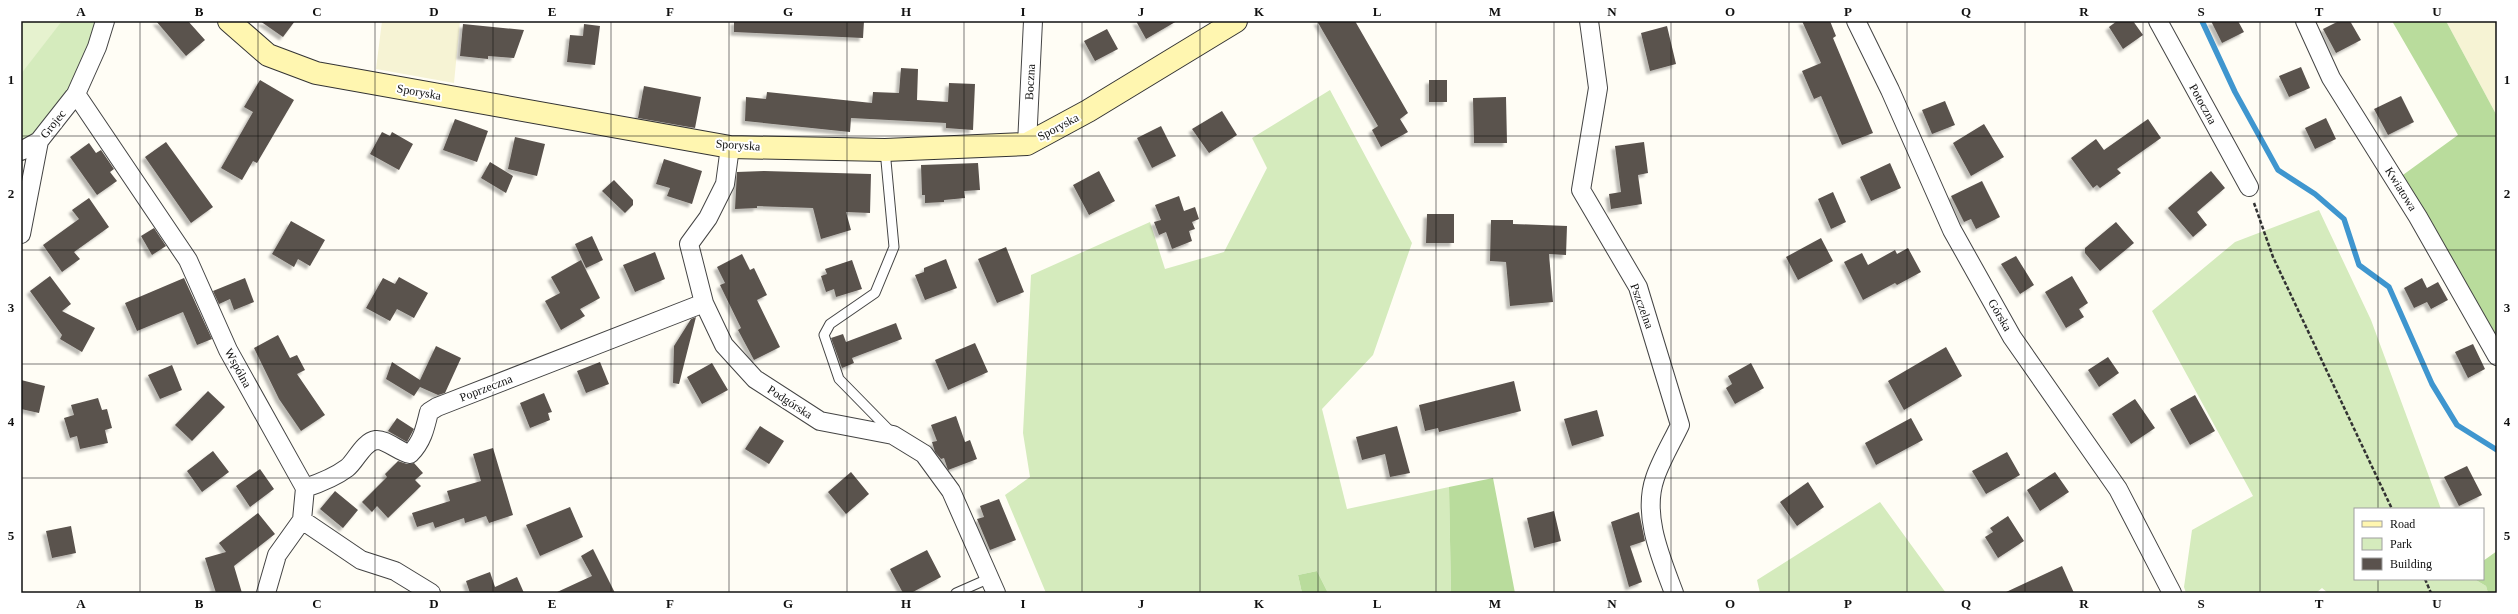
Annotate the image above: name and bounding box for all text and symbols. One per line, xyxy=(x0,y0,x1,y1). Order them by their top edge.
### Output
text: A xyxy=(76,4,86,19)
text: B xyxy=(195,4,204,19)
text: C xyxy=(312,4,322,19)
text: D xyxy=(429,4,439,19)
text: E xyxy=(548,4,556,19)
text: F xyxy=(666,4,674,19)
text: G xyxy=(783,4,793,19)
text: H xyxy=(901,4,911,19)
text: I xyxy=(1020,4,1026,19)
text: J xyxy=(1138,4,1145,19)
text: K xyxy=(1254,4,1265,19)
text: L xyxy=(1373,4,1382,19)
text: M xyxy=(1489,4,1501,19)
text: N xyxy=(1607,4,1617,19)
text: O xyxy=(1725,4,1735,19)
text: P xyxy=(1844,4,1852,19)
text: Q xyxy=(1961,4,1971,19)
text: R xyxy=(2079,4,2089,19)
text: S xyxy=(2197,4,2205,19)
text: T xyxy=(2315,4,2324,19)
text: U xyxy=(2432,4,2442,19)
street label: Boczna xyxy=(1022,63,1038,100)
text: 1 xyxy=(8,72,14,87)
text: 1 xyxy=(2504,72,2510,87)
street label: Sporyska xyxy=(396,81,443,103)
street label: Potoczna xyxy=(2186,81,2220,127)
street label: Grojec xyxy=(37,107,69,141)
street label: Sporyska xyxy=(1035,110,1082,144)
street label: Sporyska xyxy=(715,136,761,154)
street label: Kwiatowa xyxy=(2382,164,2420,214)
text: 2 xyxy=(8,186,14,201)
text: 2 xyxy=(2504,186,2510,201)
street label: Pszczelna xyxy=(1627,281,1657,331)
street label: Górska xyxy=(1985,296,2015,334)
text: 3 xyxy=(8,300,15,315)
text: 3 xyxy=(2504,300,2511,315)
street label: Wspólna xyxy=(222,346,255,391)
street label: Poprzeczna xyxy=(458,371,515,404)
street label: Podgórska xyxy=(765,382,816,422)
text: 4 xyxy=(8,414,15,429)
text: 4 xyxy=(2504,414,2511,429)
legend xyxy=(2354,508,2484,580)
text: Road xyxy=(2390,517,2415,531)
text: 5 xyxy=(8,528,15,543)
text: 5 xyxy=(2504,528,2511,543)
text: Park xyxy=(2390,537,2412,551)
text: Building xyxy=(2390,557,2432,571)
text: A xyxy=(76,596,86,611)
text: B xyxy=(195,596,204,611)
text: C xyxy=(312,596,322,611)
text: D xyxy=(429,596,439,611)
text: E xyxy=(548,596,556,611)
text: F xyxy=(666,596,674,611)
text: G xyxy=(783,596,793,611)
text: H xyxy=(901,596,911,611)
text: I xyxy=(1020,596,1026,611)
text: J xyxy=(1138,596,1145,611)
text: K xyxy=(1254,596,1265,611)
text: L xyxy=(1373,596,1382,611)
text: M xyxy=(1489,596,1501,611)
text: N xyxy=(1607,596,1617,611)
text: O xyxy=(1725,596,1735,611)
text: P xyxy=(1844,596,1852,611)
text: Q xyxy=(1961,596,1971,611)
text: R xyxy=(2079,596,2089,611)
text: S xyxy=(2197,596,2205,611)
text: T xyxy=(2315,596,2324,611)
text: U xyxy=(2432,596,2442,611)

